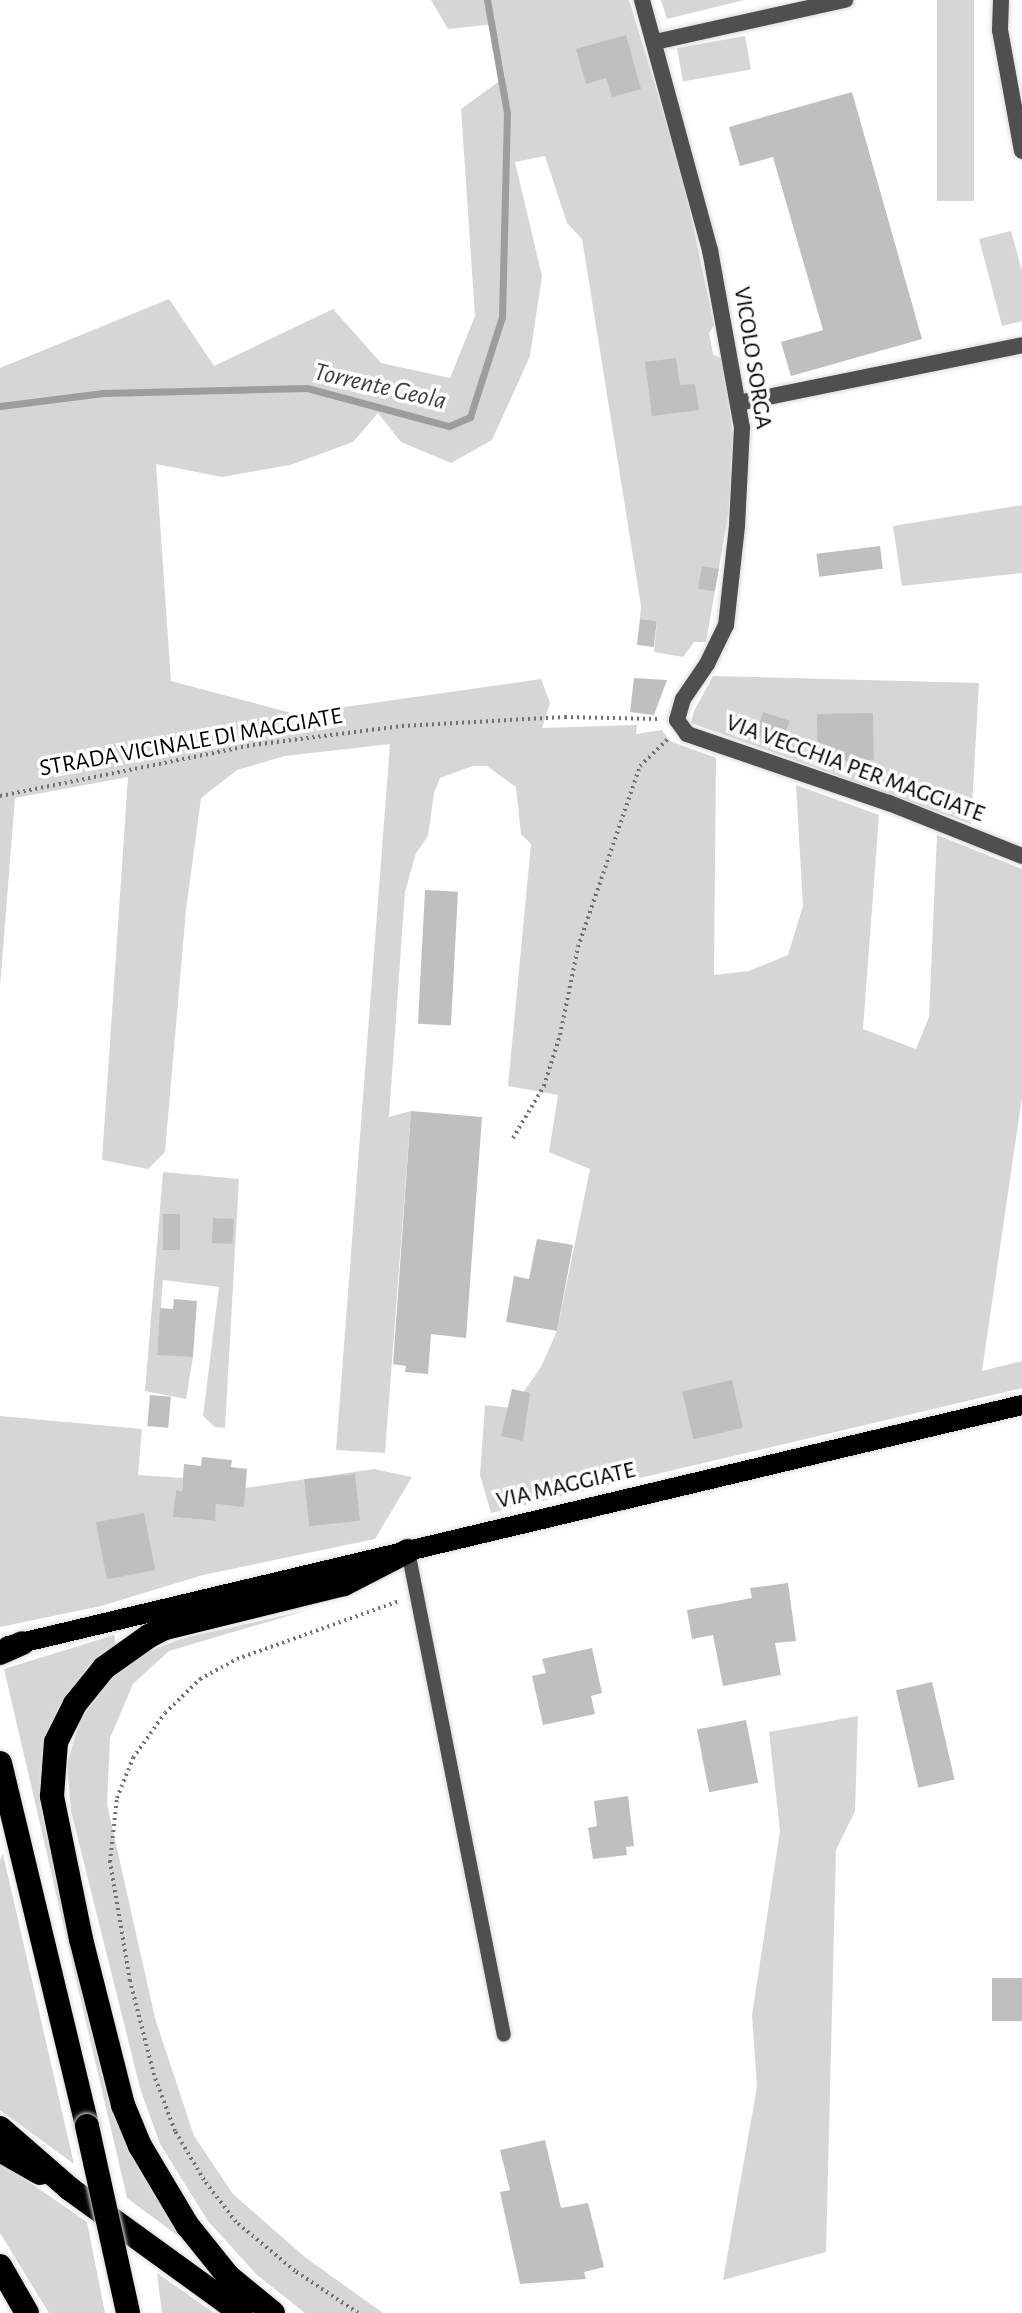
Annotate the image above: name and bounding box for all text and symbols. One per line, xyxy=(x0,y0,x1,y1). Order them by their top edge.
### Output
street label: VICOLO SORGA xyxy=(727,285,777,431)
water label: Torrente Geola xyxy=(311,357,449,417)
street label: STRADA VICINALE DI MAGGIATE xyxy=(38,702,344,784)
street label: VIA VECCHIA PER MAGGIATE xyxy=(722,709,988,829)
street label: VIA MAGGIATE xyxy=(494,1456,638,1516)

